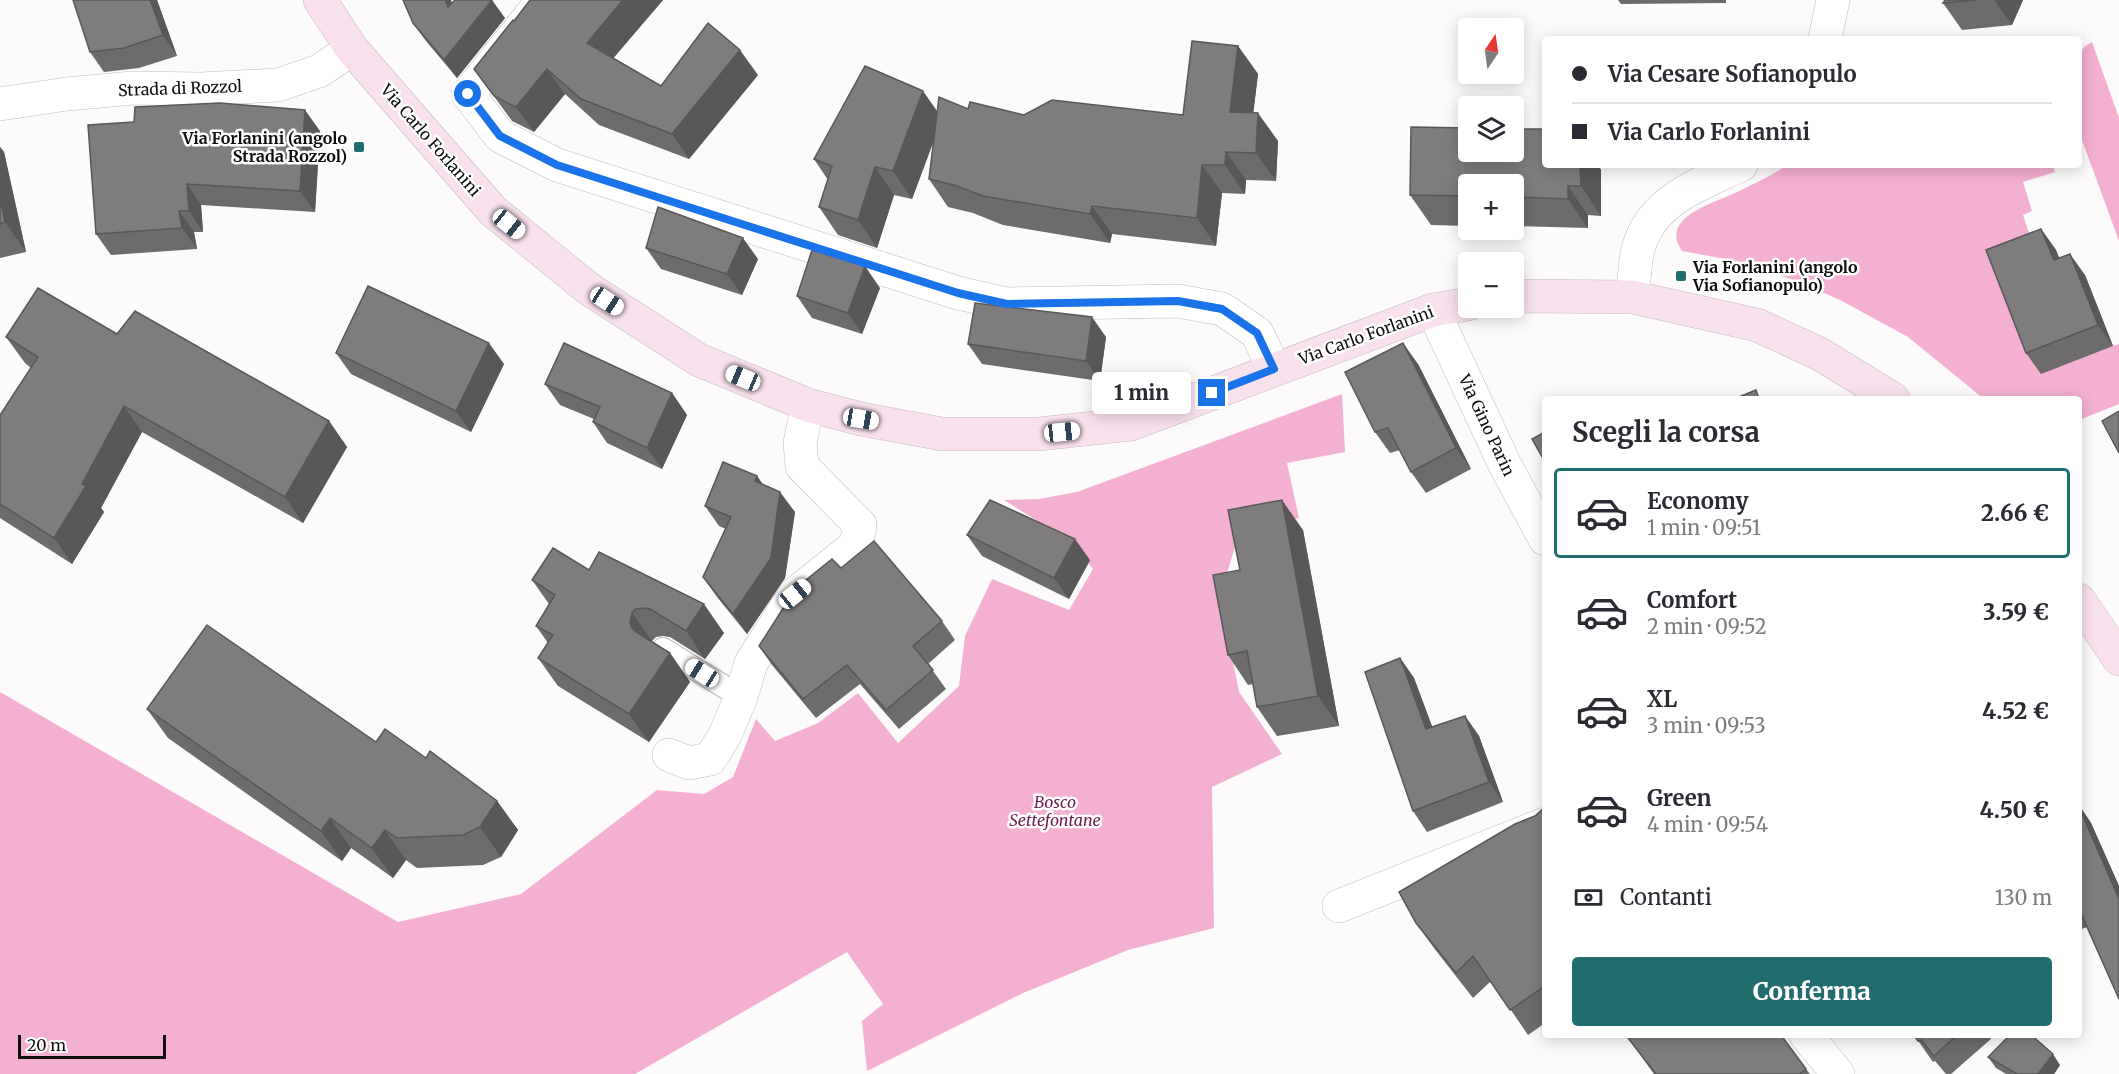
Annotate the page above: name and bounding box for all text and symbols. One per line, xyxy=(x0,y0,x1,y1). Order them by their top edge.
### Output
north arrow xyxy=(1458,18,1524,84)
map controls xyxy=(1458,18,1524,318)
text: Via Cesare Sofianopulo xyxy=(1608,60,1857,88)
street label: Strada di Rozzol xyxy=(118,76,242,100)
street label: Via Carlo Forlanini xyxy=(376,79,485,200)
route start xyxy=(454,80,481,107)
button: layers xyxy=(1458,96,1524,162)
text: Via Carlo Forlanini xyxy=(1608,118,1810,146)
place label: Via Forlanini (angolo Strada Rozzol) xyxy=(181,128,347,166)
marker: Via Forlanini (angolo Strada Rozzol) xyxy=(352,140,366,154)
button: + xyxy=(1458,174,1524,240)
car xyxy=(489,206,529,242)
button: − xyxy=(1458,252,1524,318)
place label: Via Forlanini (angolo Via Sofianopulo) xyxy=(1692,257,1858,295)
marker: Via Forlanini (angolo Via Sofianopulo) xyxy=(1674,269,1688,283)
car xyxy=(587,284,627,318)
street label: Via Carlo Forlanini xyxy=(1295,301,1436,369)
car xyxy=(723,363,763,393)
street label: Via Gino Parin xyxy=(1454,370,1519,479)
callout: 1 min xyxy=(1092,372,1191,414)
route end xyxy=(1198,379,1225,406)
text: 1 min xyxy=(1114,380,1169,405)
car xyxy=(842,407,880,431)
text: Scegli la corsa xyxy=(1572,415,1760,449)
car xyxy=(1043,421,1081,443)
icon: car xyxy=(1575,486,1629,540)
text: Economy xyxy=(1647,487,1748,515)
text: 2.66 € xyxy=(1981,499,2049,527)
text: 1 min · 09:51 xyxy=(1647,515,1761,540)
car xyxy=(775,576,815,612)
icon: car xyxy=(1575,585,1629,639)
text: Comfort xyxy=(1647,586,1737,614)
text: 3.59 € xyxy=(1983,598,2049,626)
text: 2 min · 09:52 xyxy=(1647,614,1767,639)
car xyxy=(682,656,722,690)
icon: car xyxy=(1575,684,1629,738)
text: XL xyxy=(1647,685,1677,713)
text: 4.52 € xyxy=(1982,697,2049,725)
text: 3 min · 09:53 xyxy=(1647,713,1766,738)
icon: car xyxy=(1575,783,1629,837)
text: Green xyxy=(1647,784,1711,812)
park label: Bosco Settefontane xyxy=(1009,792,1101,830)
text: 4.50 € xyxy=(1980,796,2049,824)
text: 4 min · 09:54 xyxy=(1647,812,1768,837)
icon: cash xyxy=(1572,881,1605,914)
text: Contanti xyxy=(1620,883,1712,911)
text: 130 m xyxy=(1995,885,2052,910)
button: Conferma xyxy=(1572,957,2052,1026)
scale bar xyxy=(18,1032,166,1060)
text: 20 m xyxy=(27,1035,66,1055)

